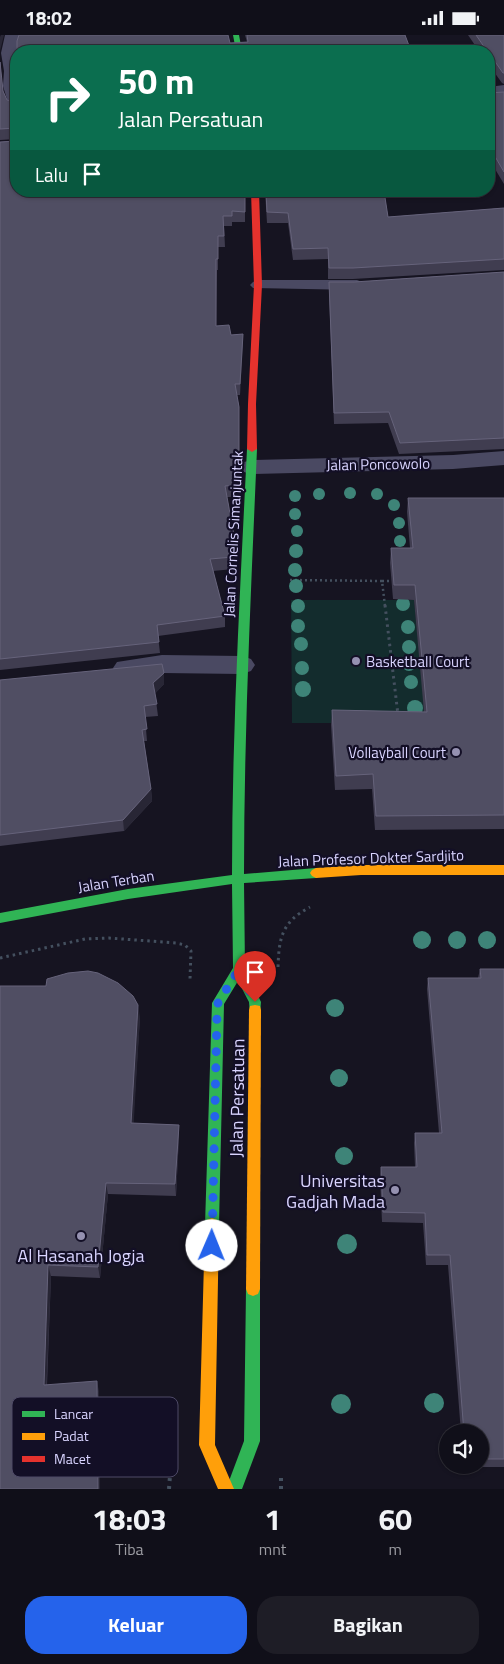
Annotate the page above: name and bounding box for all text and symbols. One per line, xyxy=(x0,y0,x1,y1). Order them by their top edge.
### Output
text: 18:02 xyxy=(25,3,72,32)
text: 50 m xyxy=(118,54,194,108)
icon: right xyxy=(35,65,100,130)
text: Jalan Persatuan xyxy=(118,102,263,136)
text: Lalu xyxy=(35,160,68,189)
icon: arrive xyxy=(78,160,106,188)
street label: Jalan Cornelis Simanjuntak xyxy=(217,450,249,618)
street label: Jalan Poncowolo xyxy=(326,452,430,476)
place label: Basketball Court xyxy=(366,650,470,673)
marker: Basketball Court xyxy=(350,655,362,667)
place label: Vollayball Court xyxy=(348,741,447,764)
marker: Vollayball Court xyxy=(450,746,462,758)
street label: Jalan Profesor Dokter Sardjito xyxy=(278,843,465,873)
street label: Jalan Terban xyxy=(76,864,156,898)
pin xyxy=(234,951,276,1002)
icon: arrive xyxy=(241,958,269,986)
street label: Jalan Persatuan xyxy=(222,1038,252,1158)
place label: Universitas Gadjah Mada xyxy=(286,1167,385,1215)
marker: Universitas Gadjah Mada xyxy=(389,1184,401,1196)
position arrow xyxy=(185,1219,237,1271)
marker: Al Hasanah Jogja xyxy=(75,1230,87,1242)
place label: Al Hasanah Jogja xyxy=(18,1242,144,1269)
legend xyxy=(12,1397,178,1477)
text: Lancar xyxy=(54,1403,93,1424)
map controls xyxy=(439,1424,489,1474)
button: sound xyxy=(439,1424,489,1474)
text: Padat xyxy=(54,1425,89,1446)
text: Macet xyxy=(54,1448,91,1469)
text: 18:03 xyxy=(92,1496,167,1542)
text: 1 xyxy=(264,1496,281,1542)
text: 60 xyxy=(378,1496,412,1542)
text: Tiba xyxy=(115,1537,144,1561)
text: mnt xyxy=(259,1537,286,1561)
text: m xyxy=(389,1537,402,1561)
button: Keluar xyxy=(25,1596,247,1654)
button: Bagikan xyxy=(257,1596,479,1654)

